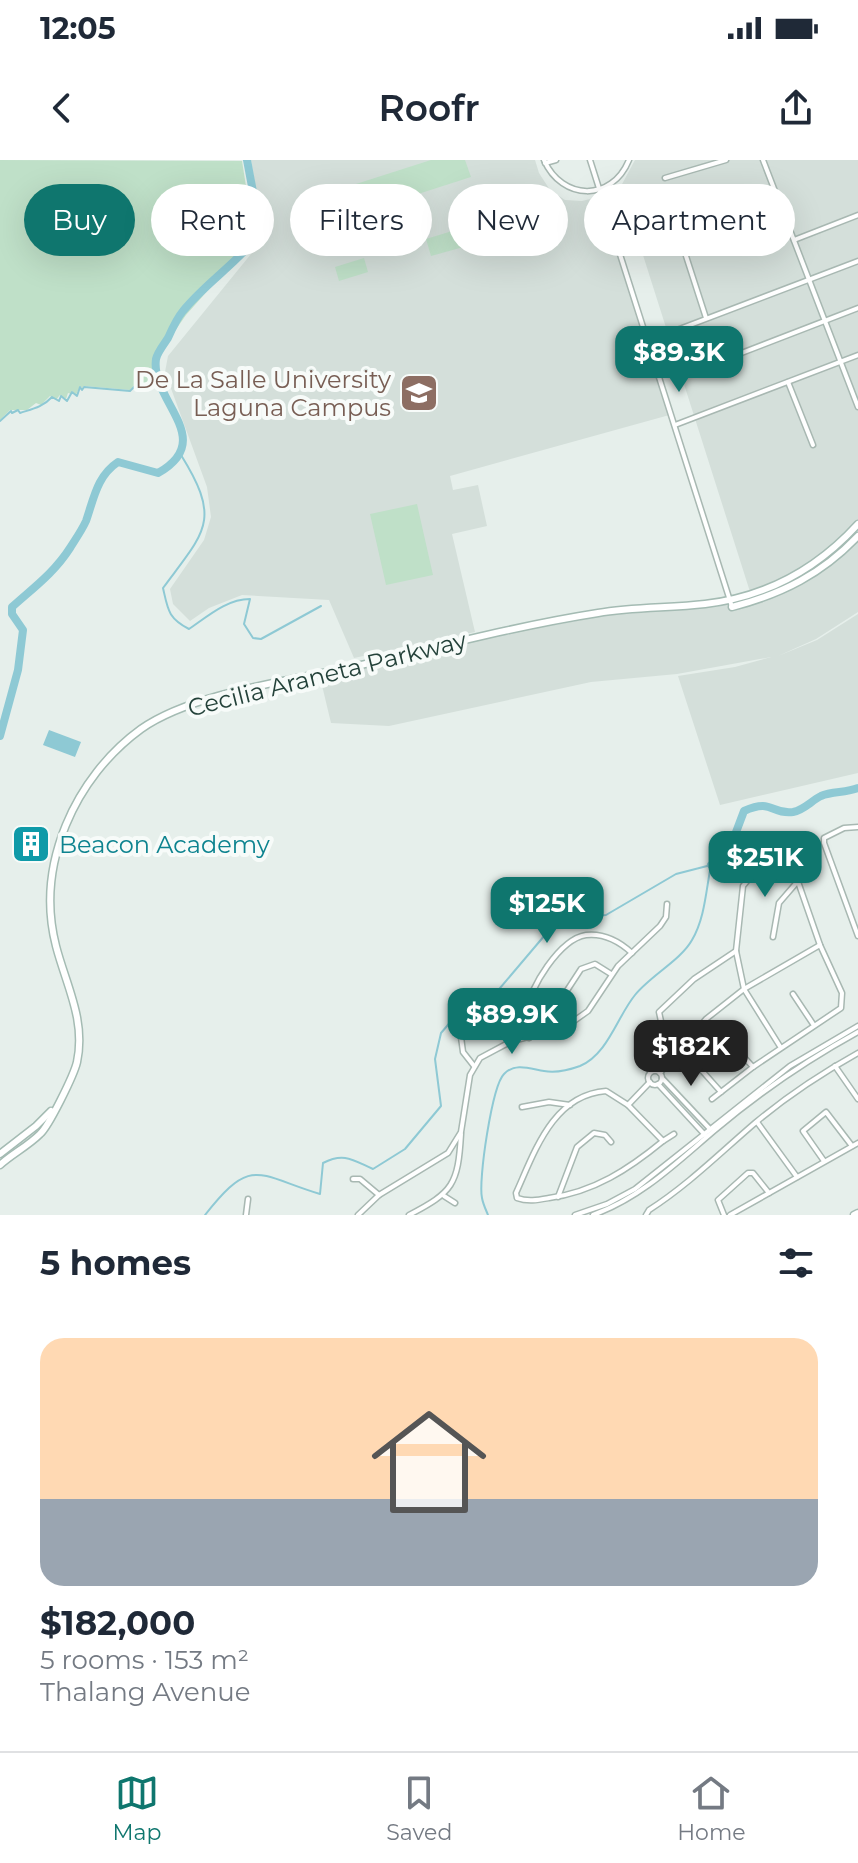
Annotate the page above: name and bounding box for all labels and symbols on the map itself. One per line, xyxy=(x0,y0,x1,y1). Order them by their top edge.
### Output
pin: $89.3K xyxy=(614,326,744,394)
place label: De La Salle University Laguna Campus xyxy=(135,365,391,422)
school or university icon: De La Salle University Laguna Campus xyxy=(398,372,440,414)
street label: Cecilia Araneta Parkway xyxy=(185,625,469,723)
building icon: Beacon Academy xyxy=(10,823,52,865)
place label: Beacon Academy xyxy=(59,830,270,859)
pin: $251K xyxy=(709,831,821,899)
pin: $125K xyxy=(491,877,603,945)
pin: $89.9K xyxy=(447,988,577,1056)
pin: $182K xyxy=(635,1020,747,1088)

